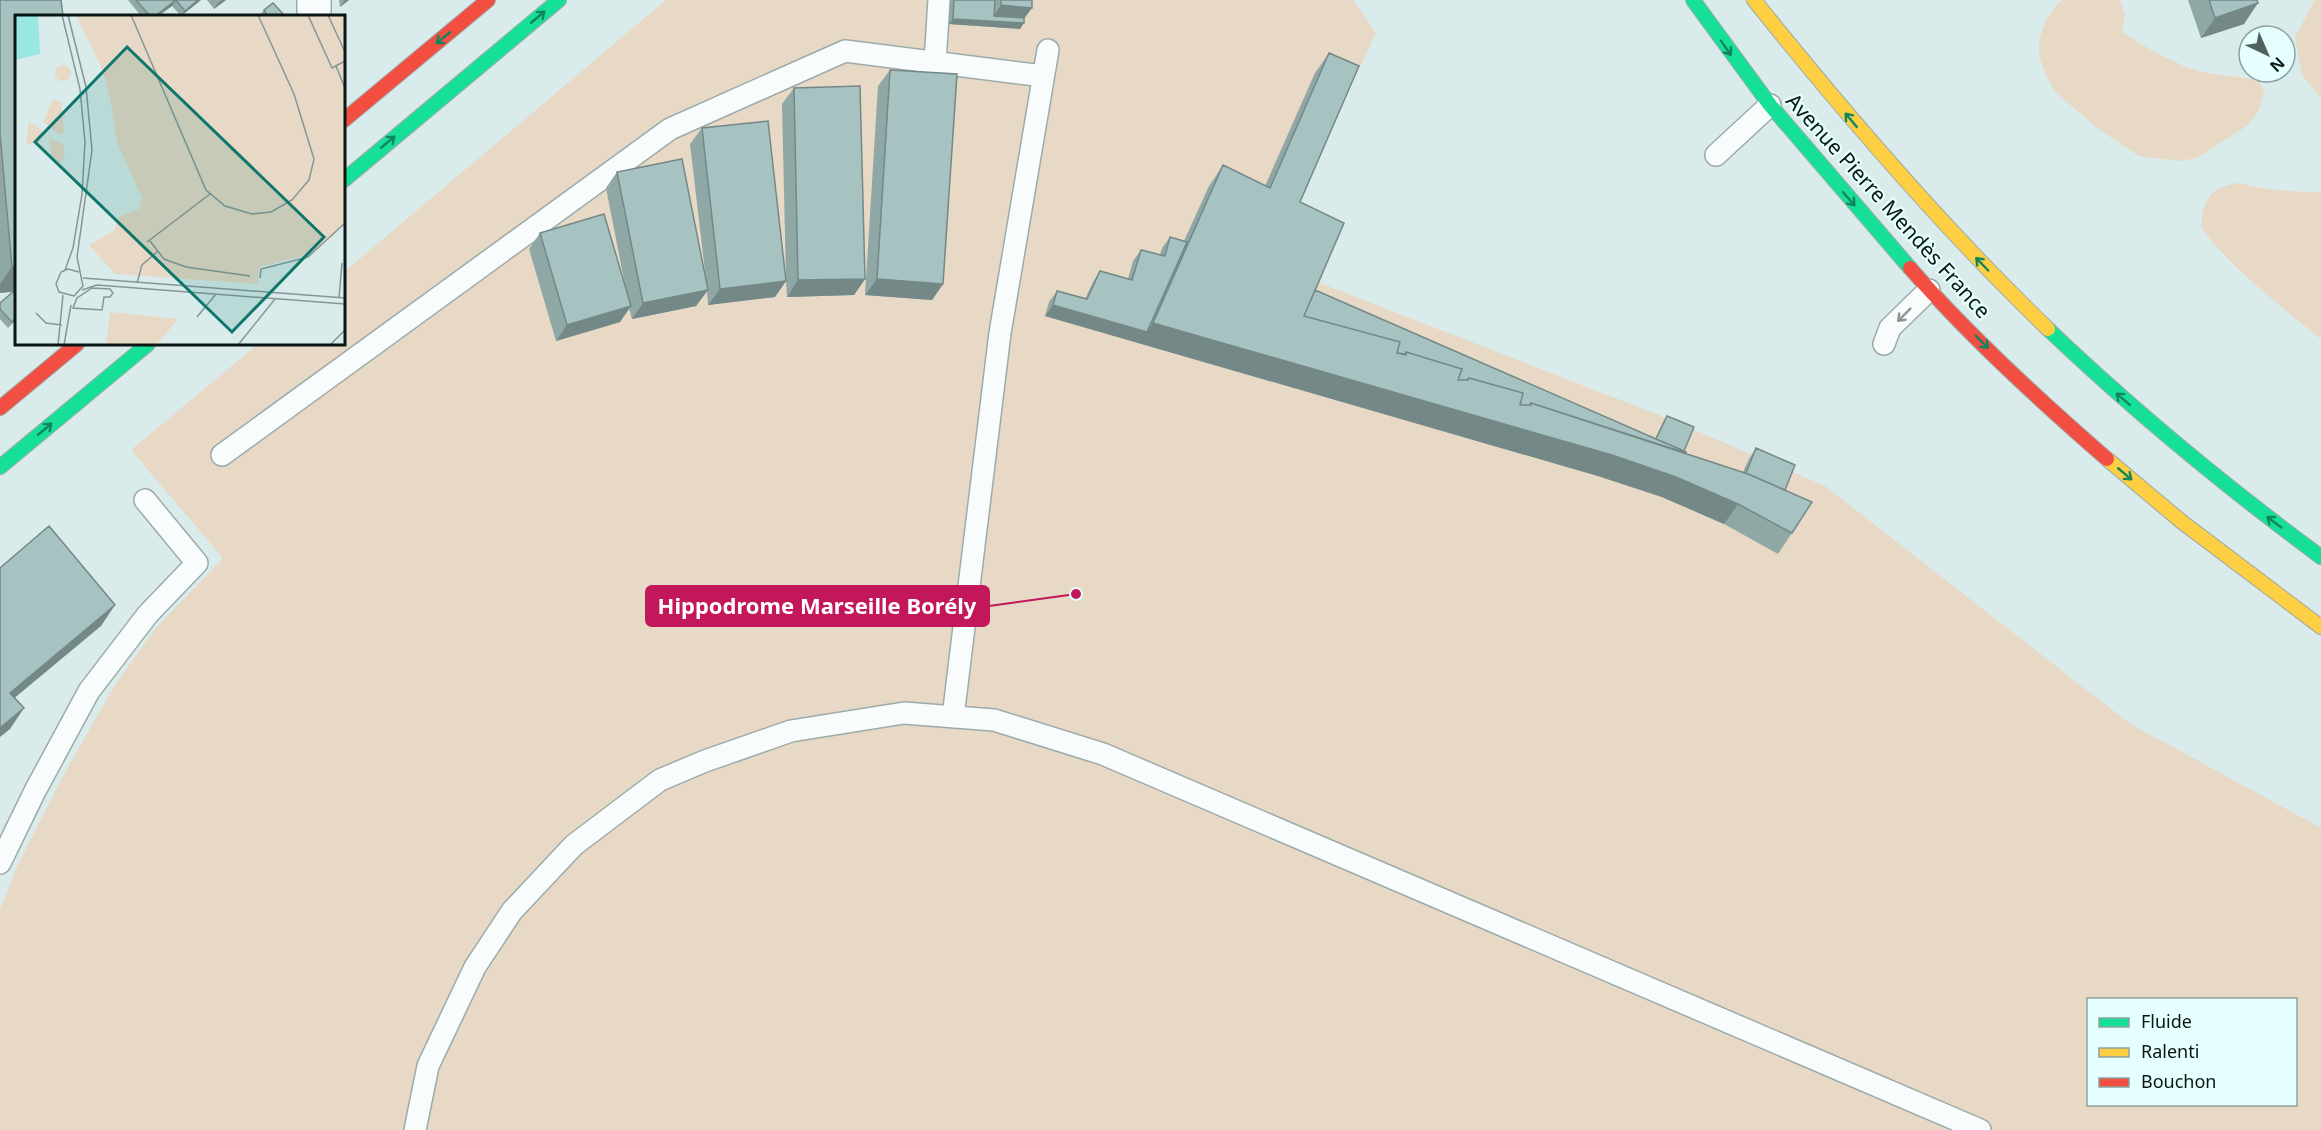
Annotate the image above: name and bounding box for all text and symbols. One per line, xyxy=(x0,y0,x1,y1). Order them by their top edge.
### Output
one-way arrow xyxy=(530,11,546,24)
inset map xyxy=(15,15,345,345)
north arrow xyxy=(2237,24,2297,84)
one-way arrow xyxy=(435,31,451,44)
one-way arrow xyxy=(1720,39,1733,55)
text: N xyxy=(2265,52,2290,77)
street label: Avenue Pierre Mendès France xyxy=(1780,87,1997,324)
one-way arrow xyxy=(1845,112,1858,128)
one-way arrow xyxy=(380,136,396,149)
one-way arrow xyxy=(1842,191,1856,206)
one-way arrow xyxy=(1975,257,1990,272)
one-way arrow xyxy=(1896,307,1911,322)
one-way arrow xyxy=(1974,335,1989,349)
one-way arrow xyxy=(2116,392,2131,406)
one-way arrow xyxy=(37,423,53,436)
one-way arrow xyxy=(2117,467,2132,481)
one-way arrow xyxy=(2267,516,2283,528)
callout: Hippodrome Marseille Borély xyxy=(646,586,989,626)
text: Hippodrome Marseille Borély xyxy=(658,590,977,620)
legend xyxy=(2087,998,2297,1106)
text: Fluide xyxy=(2141,1009,2192,1033)
text: Ralenti xyxy=(2141,1039,2199,1063)
text: Bouchon xyxy=(2141,1069,2217,1093)

